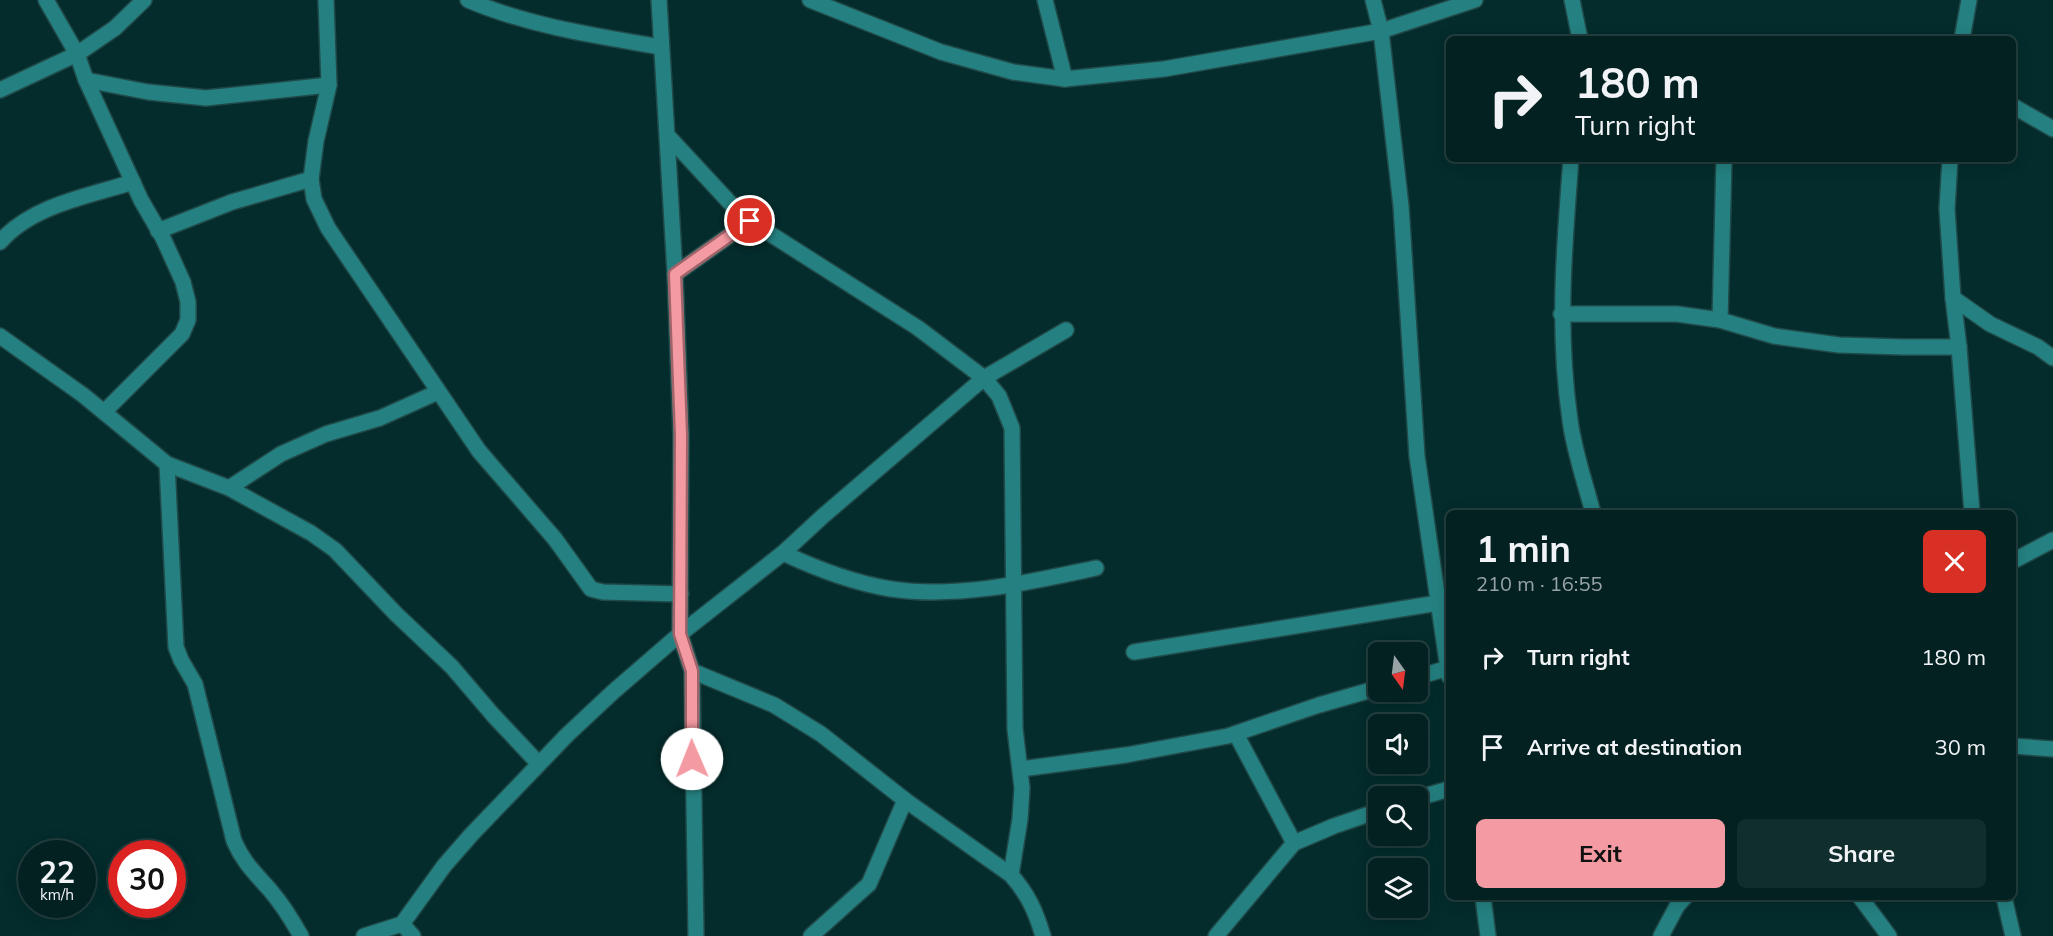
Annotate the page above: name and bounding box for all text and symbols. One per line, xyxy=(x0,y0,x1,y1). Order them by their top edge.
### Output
text: 180 m xyxy=(1575,56,1700,109)
icon: right xyxy=(1476,60,1554,138)
text: Turn right xyxy=(1575,108,1695,142)
pin xyxy=(724,195,775,246)
icon: arrive xyxy=(733,204,766,237)
text: 1 min xyxy=(1476,526,1571,571)
button: close xyxy=(1923,530,1986,593)
text: 210 m · 16:55 xyxy=(1476,571,1602,596)
icon: right xyxy=(1476,641,1509,674)
north arrow xyxy=(1368,642,1428,702)
map controls xyxy=(1368,642,1428,918)
text: Turn right xyxy=(1527,643,1630,671)
text: 180 m xyxy=(1921,643,1986,671)
button: sound xyxy=(1368,714,1428,774)
position arrow xyxy=(660,727,724,791)
icon: arrive xyxy=(1476,731,1509,764)
text: Arrive at destination xyxy=(1527,733,1742,761)
text: 30 m xyxy=(1935,733,1986,761)
button: search xyxy=(1368,786,1428,846)
button: Exit xyxy=(1476,819,1725,888)
button: Share xyxy=(1737,819,1986,888)
speed limit sign: 30 xyxy=(108,840,186,918)
text: 22 xyxy=(39,853,75,891)
button: layers xyxy=(1368,858,1428,918)
text: km/h xyxy=(40,885,74,904)

